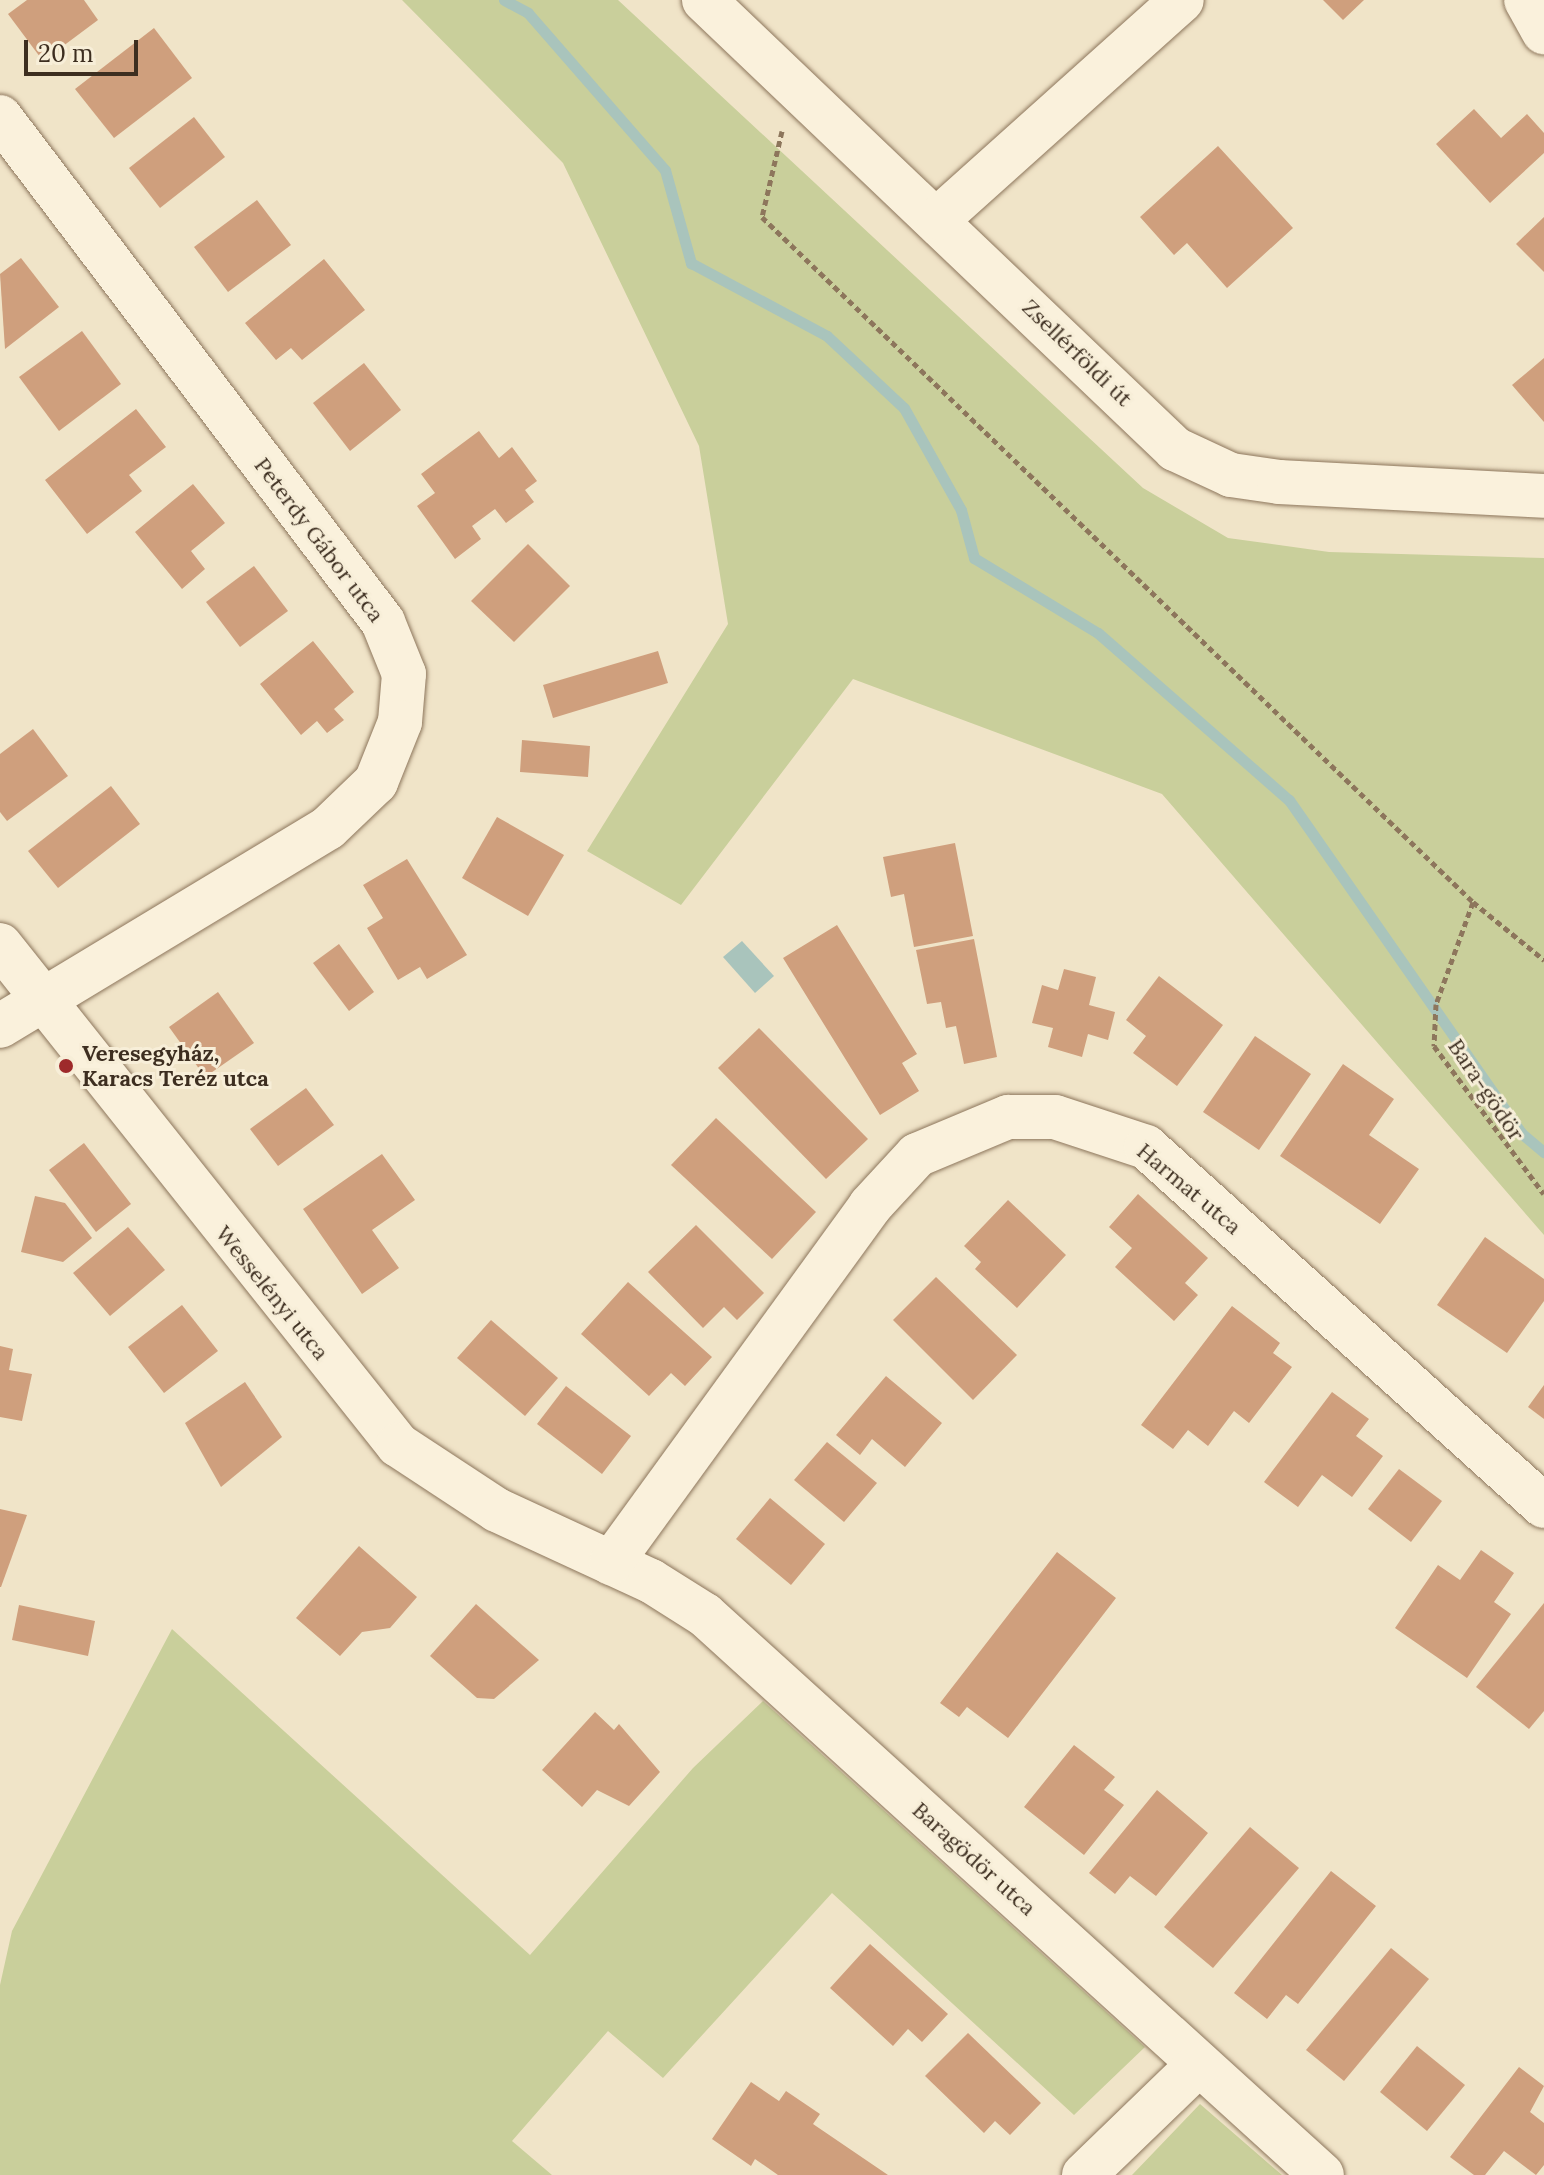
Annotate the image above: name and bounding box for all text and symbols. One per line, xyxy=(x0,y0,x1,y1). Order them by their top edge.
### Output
scale bar xyxy=(28,24,142,74)
text: 20 m xyxy=(38,38,94,69)
street label: Zsellérföldi út xyxy=(1017,294,1137,412)
street label: Peterdy Gábor utca xyxy=(249,453,389,627)
street label: Bara-gödör xyxy=(1442,1034,1530,1146)
place label: Veresegyház, Karacs Teréz utca xyxy=(82,1040,269,1092)
marker: Veresegyház, Karacs Teréz utca xyxy=(57,1057,75,1075)
street label: Harmat utca xyxy=(1132,1138,1246,1240)
street label: Wesselényi utca xyxy=(210,1221,334,1365)
street label: Baragödör utca xyxy=(907,1797,1041,1921)

